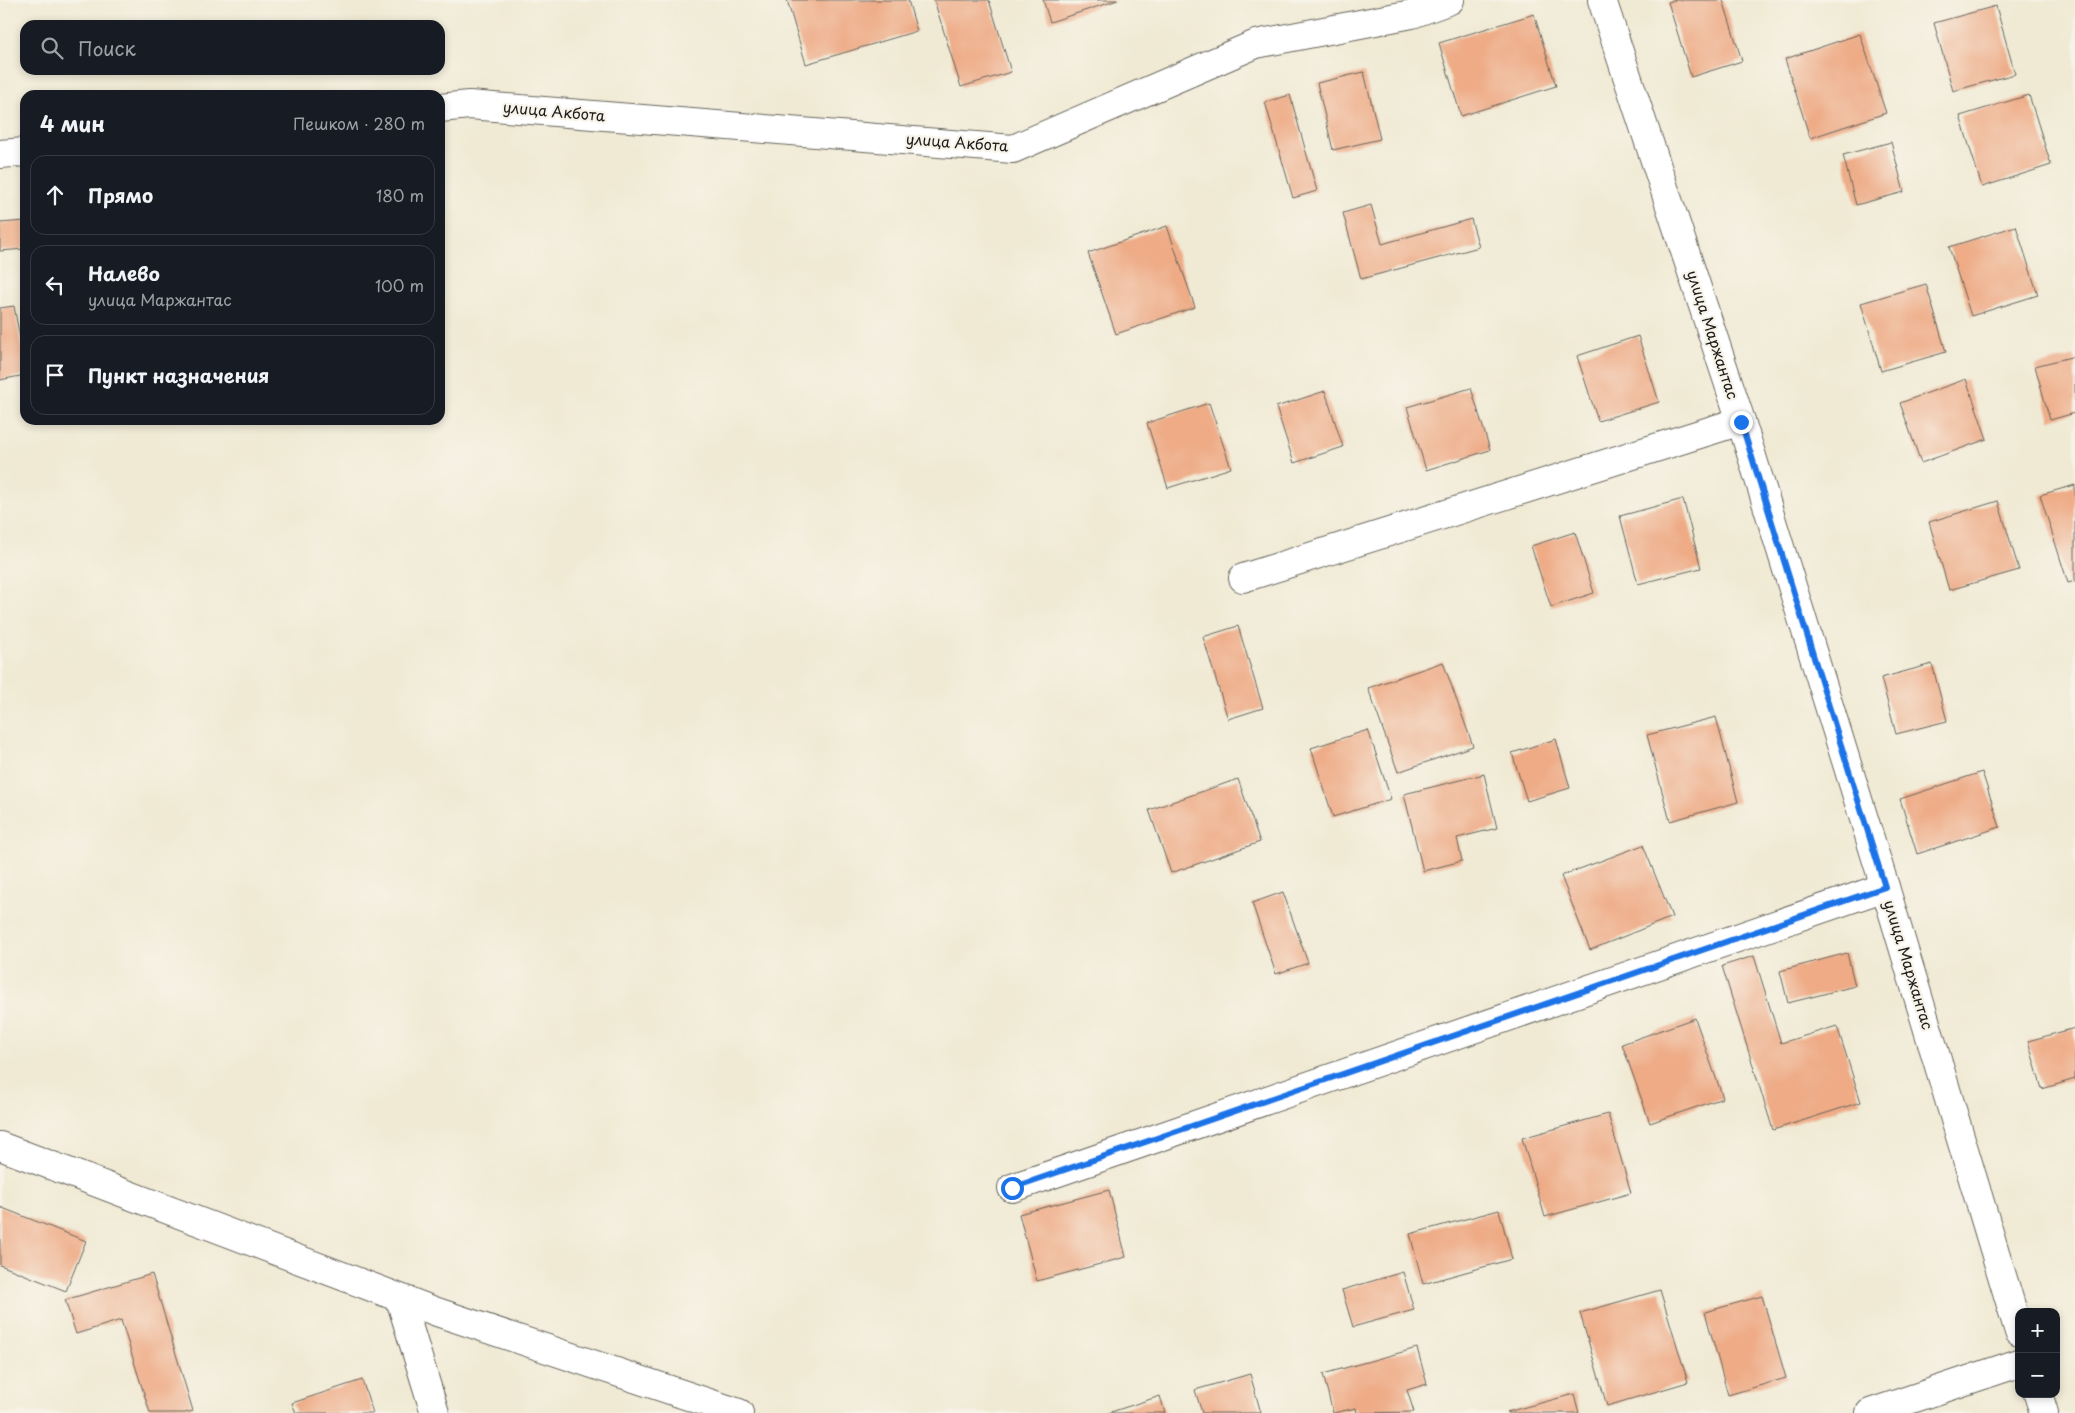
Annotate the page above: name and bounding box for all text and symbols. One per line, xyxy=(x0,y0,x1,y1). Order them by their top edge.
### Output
search box xyxy=(20,20,445,75)
icon: search xyxy=(38,34,66,62)
text: Поиск xyxy=(78,34,136,62)
street label: улица Акбота xyxy=(502,95,607,127)
text: 4 мин xyxy=(40,107,105,139)
text: Пешком · 280 m xyxy=(293,111,425,135)
street label: улица Акбота xyxy=(905,126,1010,157)
icon: ahead xyxy=(41,181,69,209)
text: Прямо xyxy=(88,181,153,209)
text: 180 m xyxy=(376,183,424,207)
text: Налево xyxy=(88,259,160,287)
street label: улица Маржантас xyxy=(1682,267,1745,402)
icon: left xyxy=(41,271,69,299)
text: 100 m xyxy=(375,273,424,297)
text: улица Маржантас xyxy=(88,287,232,311)
icon: arrive xyxy=(41,361,69,389)
text: Пункт назначения xyxy=(88,361,269,389)
route end xyxy=(1730,411,1753,434)
street label: улица Маржантас xyxy=(1879,897,1940,1032)
route start xyxy=(1001,1177,1024,1200)
map controls xyxy=(2015,1308,2060,1398)
button: + xyxy=(2015,1308,2060,1353)
button: − xyxy=(2015,1353,2060,1398)

